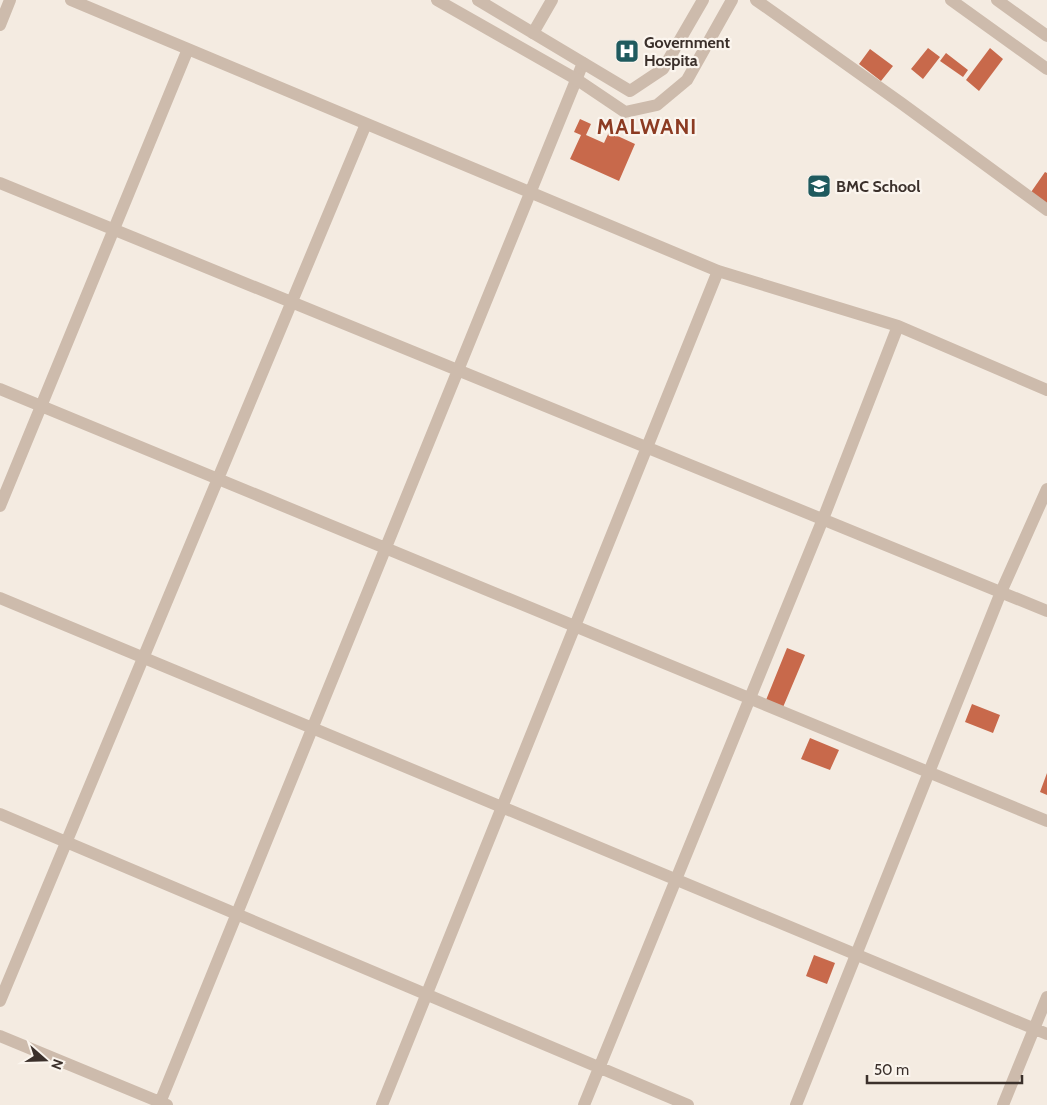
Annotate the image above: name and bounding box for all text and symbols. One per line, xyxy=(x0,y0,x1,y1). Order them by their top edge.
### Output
place label: Government Hospita xyxy=(644,33,731,70)
hospital icon: Government Hospita xyxy=(614,38,640,64)
district label: MALWANI xyxy=(597,114,697,139)
school or university icon: BMC School xyxy=(806,173,832,199)
place label: BMC School xyxy=(836,177,920,196)
north arrow xyxy=(20,1035,70,1085)
scale bar xyxy=(867,1052,1022,1084)
text: N xyxy=(47,1057,67,1072)
text: 50 m xyxy=(874,1061,909,1079)

